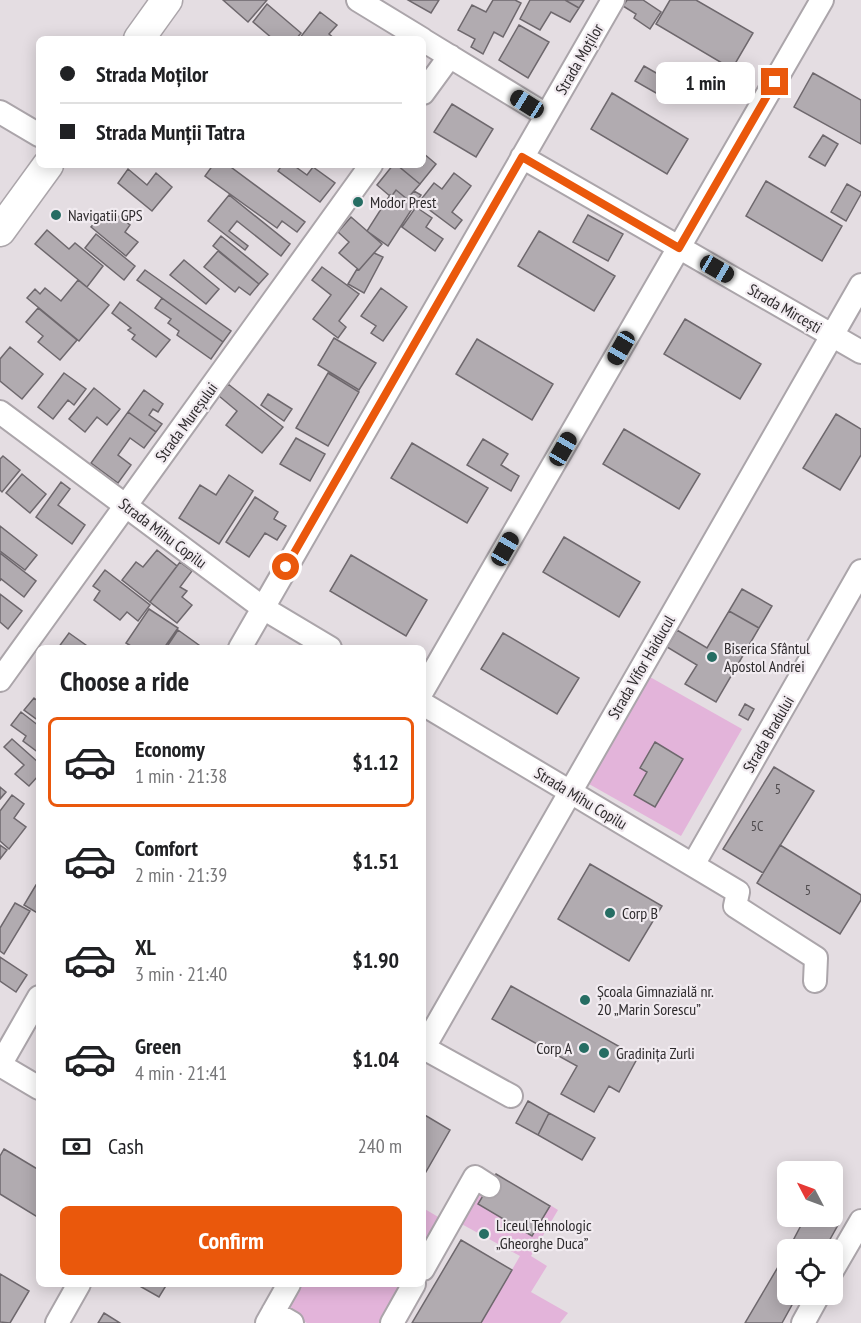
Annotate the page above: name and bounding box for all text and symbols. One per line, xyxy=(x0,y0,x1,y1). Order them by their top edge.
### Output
street label: Strada Moților xyxy=(551,19,608,98)
text: Strada Moților xyxy=(96,60,208,88)
callout: 1 min xyxy=(655,61,754,103)
route end xyxy=(761,68,788,95)
text: 1 min xyxy=(685,70,726,96)
car xyxy=(507,87,547,121)
text: Strada Munții Tatra xyxy=(96,118,245,146)
place label: Modor Prest xyxy=(370,192,437,212)
marker: Modor Prest xyxy=(351,195,365,209)
place label: Navigatii GPS xyxy=(68,205,143,225)
marker: Navigatii GPS xyxy=(49,208,63,222)
car xyxy=(697,252,737,286)
street label: Strada Mircești xyxy=(744,279,826,337)
car xyxy=(604,328,638,368)
street label: Strada Mureșului xyxy=(150,378,222,466)
car xyxy=(546,429,580,469)
street label: Strada Mihu Copilu xyxy=(115,494,211,573)
car xyxy=(488,529,522,569)
route start xyxy=(272,553,299,580)
street label: Strada Vifor Haiducul xyxy=(603,611,679,722)
place label: Biserica Sfântul Apostol Andrei xyxy=(724,638,810,676)
marker: Biserica Sfântul Apostol Andrei xyxy=(705,650,719,664)
text: Choose a ride xyxy=(60,664,189,698)
street label: Strada Bradului xyxy=(738,692,798,776)
icon: car xyxy=(63,735,117,789)
text: Economy xyxy=(135,735,205,763)
text: $1.12 xyxy=(352,748,399,776)
street label: Strada Mihu Copilu xyxy=(531,762,631,834)
text: 1 min · 21:38 xyxy=(135,763,227,789)
house number: 5 xyxy=(775,780,781,798)
house number: 5C xyxy=(751,817,764,835)
icon: car xyxy=(63,834,117,888)
text: Comfort xyxy=(135,834,198,862)
text: $1.51 xyxy=(352,847,399,875)
text: 2 min · 21:39 xyxy=(135,862,227,888)
house number: 5 xyxy=(805,881,811,899)
place label: Corp B xyxy=(622,903,658,923)
marker: Corp B xyxy=(603,906,617,920)
icon: car xyxy=(63,933,117,987)
text: XL xyxy=(135,933,156,961)
text: $1.90 xyxy=(352,946,399,974)
text: 3 min · 21:40 xyxy=(135,961,227,987)
place label: Școala Gimnazială nr. 20 „Marin Sorescu” xyxy=(597,981,714,1019)
marker: Școala Gimnazială nr. 20 „Marin Sorescu” xyxy=(578,993,592,1007)
icon: car xyxy=(63,1032,117,1086)
text: Green xyxy=(135,1032,181,1060)
place label: Corp A xyxy=(536,1038,572,1058)
marker: Corp A xyxy=(577,1041,591,1055)
place label: Gradinița Zurli xyxy=(616,1043,695,1063)
text: $1.04 xyxy=(352,1045,399,1073)
marker: Gradinița Zurli xyxy=(597,1046,611,1060)
text: 4 min · 21:41 xyxy=(135,1060,227,1086)
icon: cash xyxy=(60,1130,93,1163)
text: Cash xyxy=(108,1132,144,1160)
text: 240 m xyxy=(358,1133,402,1159)
north arrow xyxy=(777,1161,843,1227)
map controls xyxy=(777,1161,843,1305)
button: Confirm xyxy=(60,1206,402,1275)
place label: Liceul Tehnologic „Gheorghe Duca” xyxy=(496,1215,592,1253)
marker: Liceul Tehnologic „Gheorghe Duca” xyxy=(477,1227,491,1241)
button: locate xyxy=(777,1239,843,1305)

